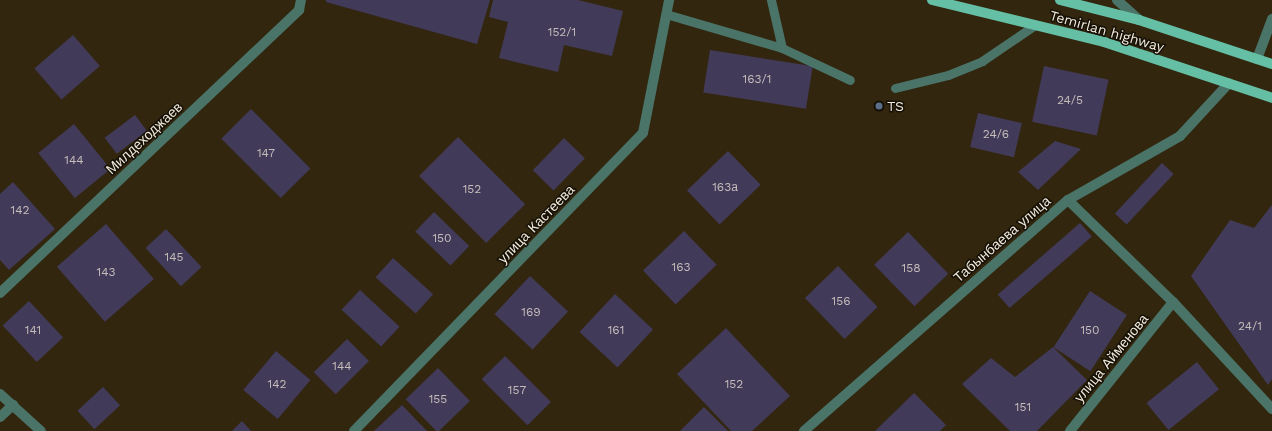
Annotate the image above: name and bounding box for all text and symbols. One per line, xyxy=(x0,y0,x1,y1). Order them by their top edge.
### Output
street label: Temirlan highway xyxy=(1048,7,1166,55)
house number: 152/1 xyxy=(548,26,576,40)
house number: 163/1 xyxy=(743,73,771,87)
house number: 24/5 xyxy=(1057,94,1083,108)
street label: Милдеходжаев xyxy=(102,98,186,178)
place label: TS xyxy=(887,98,904,114)
marker: TS xyxy=(874,101,884,111)
house number: 24/6 xyxy=(983,128,1009,142)
house number: 147 xyxy=(257,147,275,161)
house number: 144 xyxy=(64,154,84,168)
street label: улица Кастеева xyxy=(494,181,578,267)
house number: 163а xyxy=(712,181,738,195)
house number: 152 xyxy=(463,183,481,197)
street label: Табынбаева улица xyxy=(950,192,1054,286)
house number: 142 xyxy=(10,204,30,218)
house number: 150 xyxy=(432,232,452,246)
house number: 145 xyxy=(165,251,183,265)
house number: 163 xyxy=(672,261,690,275)
house number: 158 xyxy=(901,262,921,276)
house number: 143 xyxy=(96,266,116,280)
house number: 156 xyxy=(832,295,850,309)
house number: 169 xyxy=(521,306,541,320)
street label: улица Айменова xyxy=(1070,311,1152,405)
house number: 24/1 xyxy=(1238,320,1262,334)
house number: 141 xyxy=(25,324,41,338)
house number: 161 xyxy=(608,324,624,338)
house number: 150 xyxy=(1080,324,1100,338)
house number: 144 xyxy=(332,360,352,374)
house number: 142 xyxy=(267,378,287,392)
house number: 152 xyxy=(725,378,743,392)
house number: 157 xyxy=(508,384,526,398)
house number: 155 xyxy=(429,393,447,407)
house number: 151 xyxy=(1015,401,1031,415)

